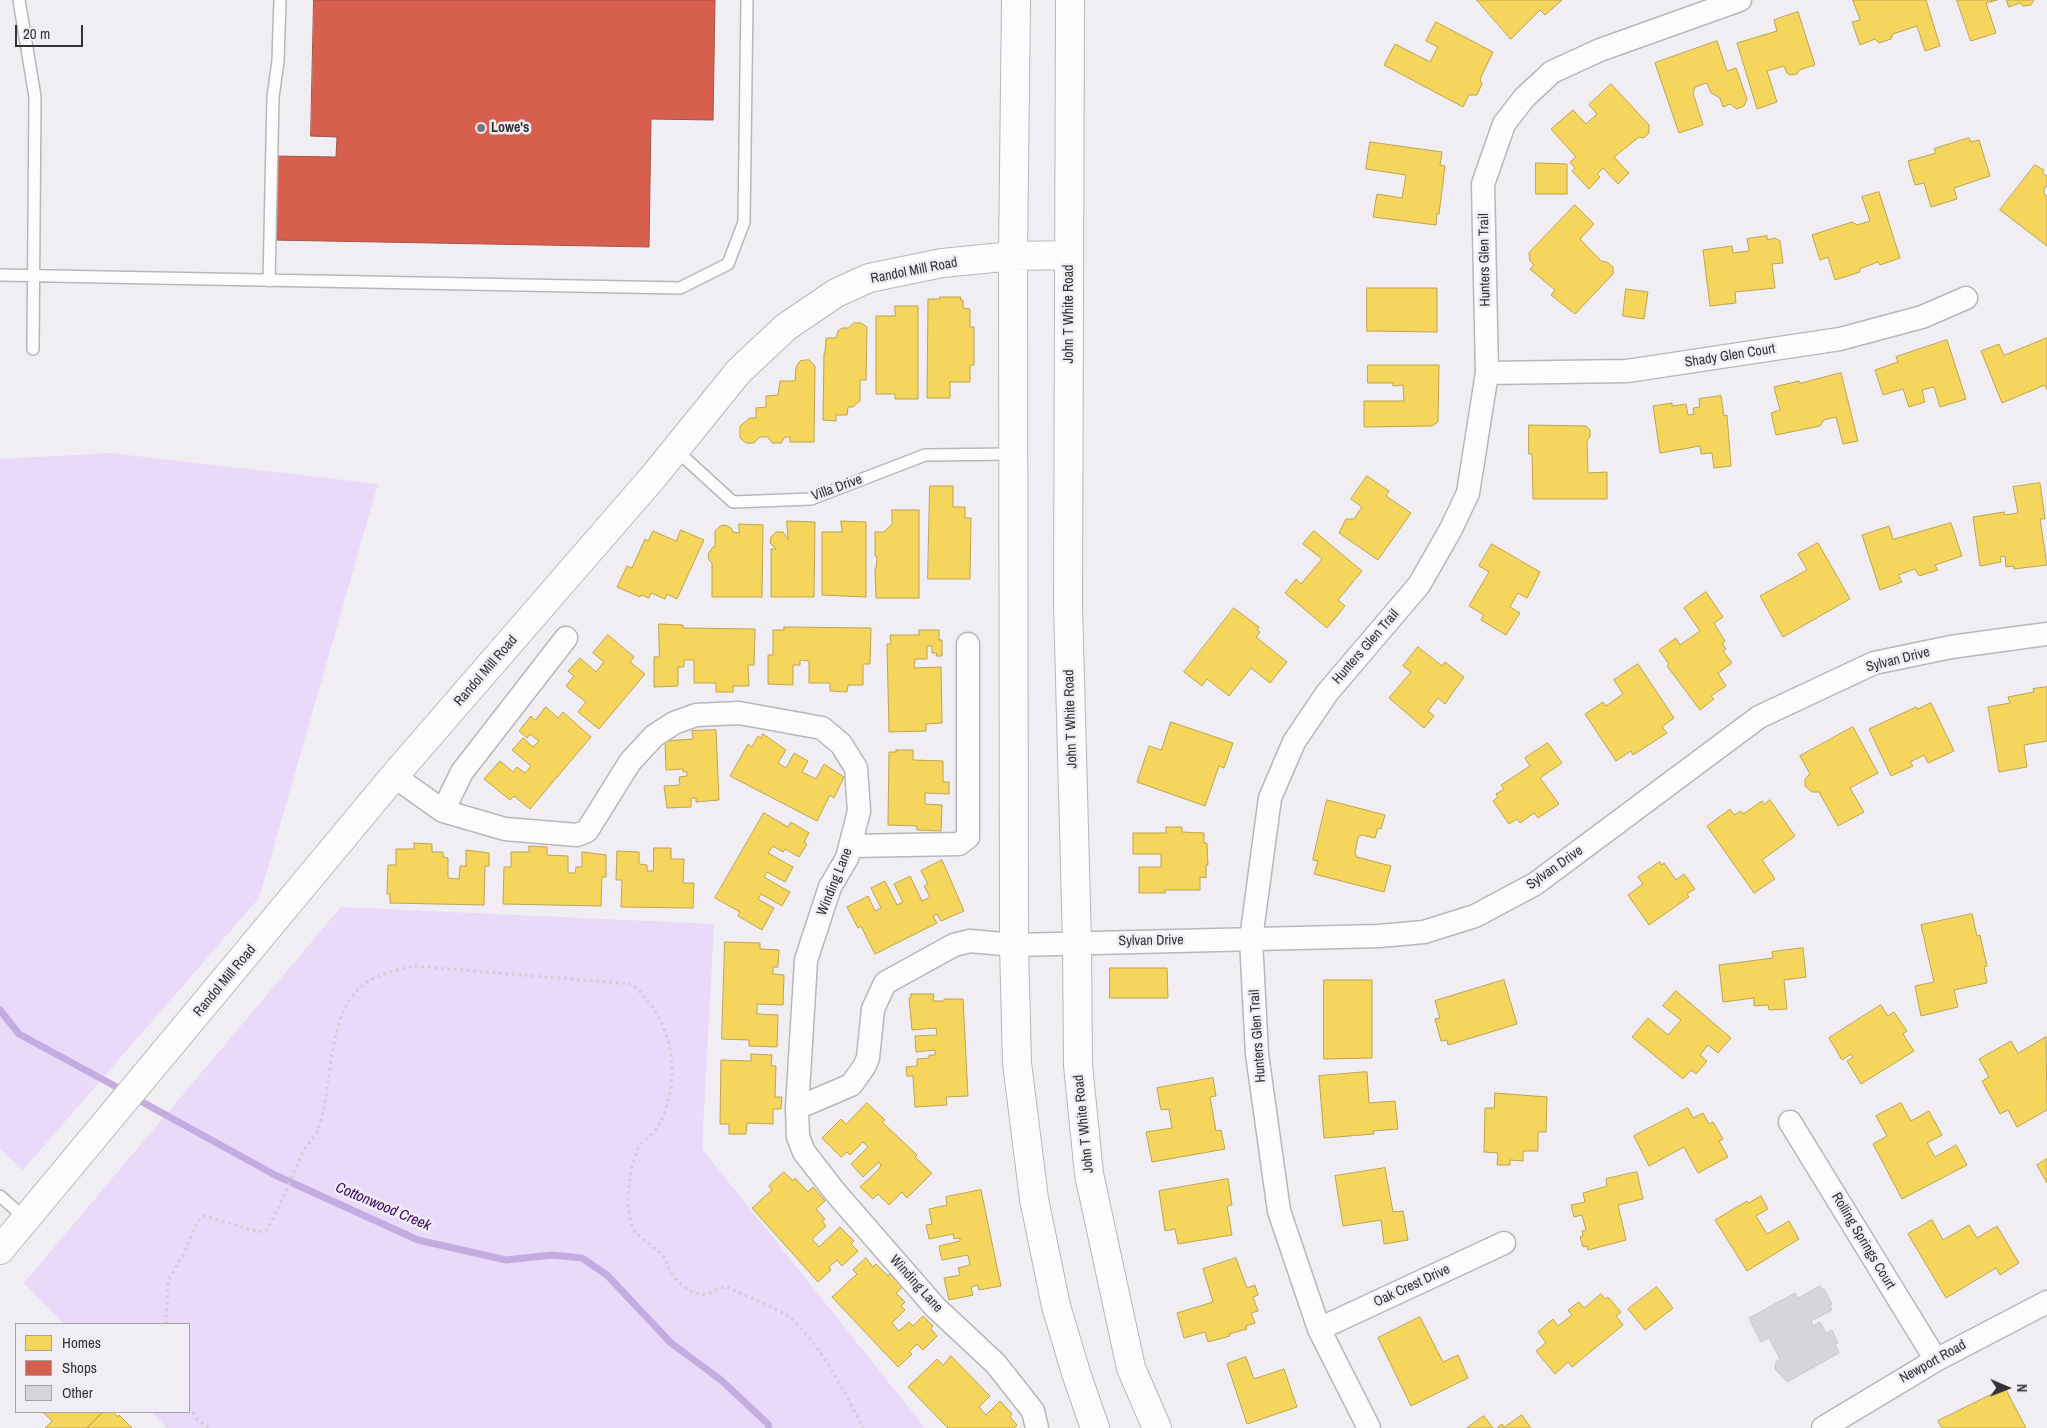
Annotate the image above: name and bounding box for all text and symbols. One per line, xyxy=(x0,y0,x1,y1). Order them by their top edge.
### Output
scale bar xyxy=(18,15,85,47)
text: 20 m xyxy=(23,23,50,44)
place label: Lowe's xyxy=(491,120,529,136)
marker: Lowe's xyxy=(475,122,487,134)
street label: Hunters Glen Trail xyxy=(1476,213,1494,307)
street label: Randol Mill Road xyxy=(869,254,959,288)
street label: John T White Road xyxy=(1061,265,1077,363)
street label: Shady Glen Court xyxy=(1684,341,1776,371)
street label: Villa Drive xyxy=(809,471,865,505)
street label: Hunters Glen Trail xyxy=(1329,606,1403,688)
street label: Randol Mill Road xyxy=(451,632,521,710)
street label: Sylvan Drive xyxy=(1864,644,1932,676)
street label: John T White Road xyxy=(1061,669,1081,769)
street label: Sylvan Drive xyxy=(1524,842,1586,894)
street label: Winding Lane xyxy=(814,846,856,918)
street label: Sylvan Drive xyxy=(1118,932,1184,950)
street label: Randol Mill Road xyxy=(190,942,260,1020)
street label: Hunters Glen Trail xyxy=(1246,989,1270,1083)
street label: John T White Road xyxy=(1070,1074,1098,1174)
water label: Cottonwood Creek xyxy=(333,1179,433,1235)
street label: Rolling Springs Court xyxy=(1828,1190,1898,1292)
street label: Winding Lane xyxy=(886,1252,946,1316)
street label: Oak Crest Drive xyxy=(1371,1261,1453,1311)
legend xyxy=(15,1323,190,1413)
text: Homes xyxy=(62,1332,101,1353)
street label: Newport Road xyxy=(1897,1337,1969,1387)
text: Shops xyxy=(62,1357,97,1378)
north arrow xyxy=(1982,1363,2032,1413)
text: Other xyxy=(62,1382,93,1403)
text: N xyxy=(2013,1384,2031,1393)

